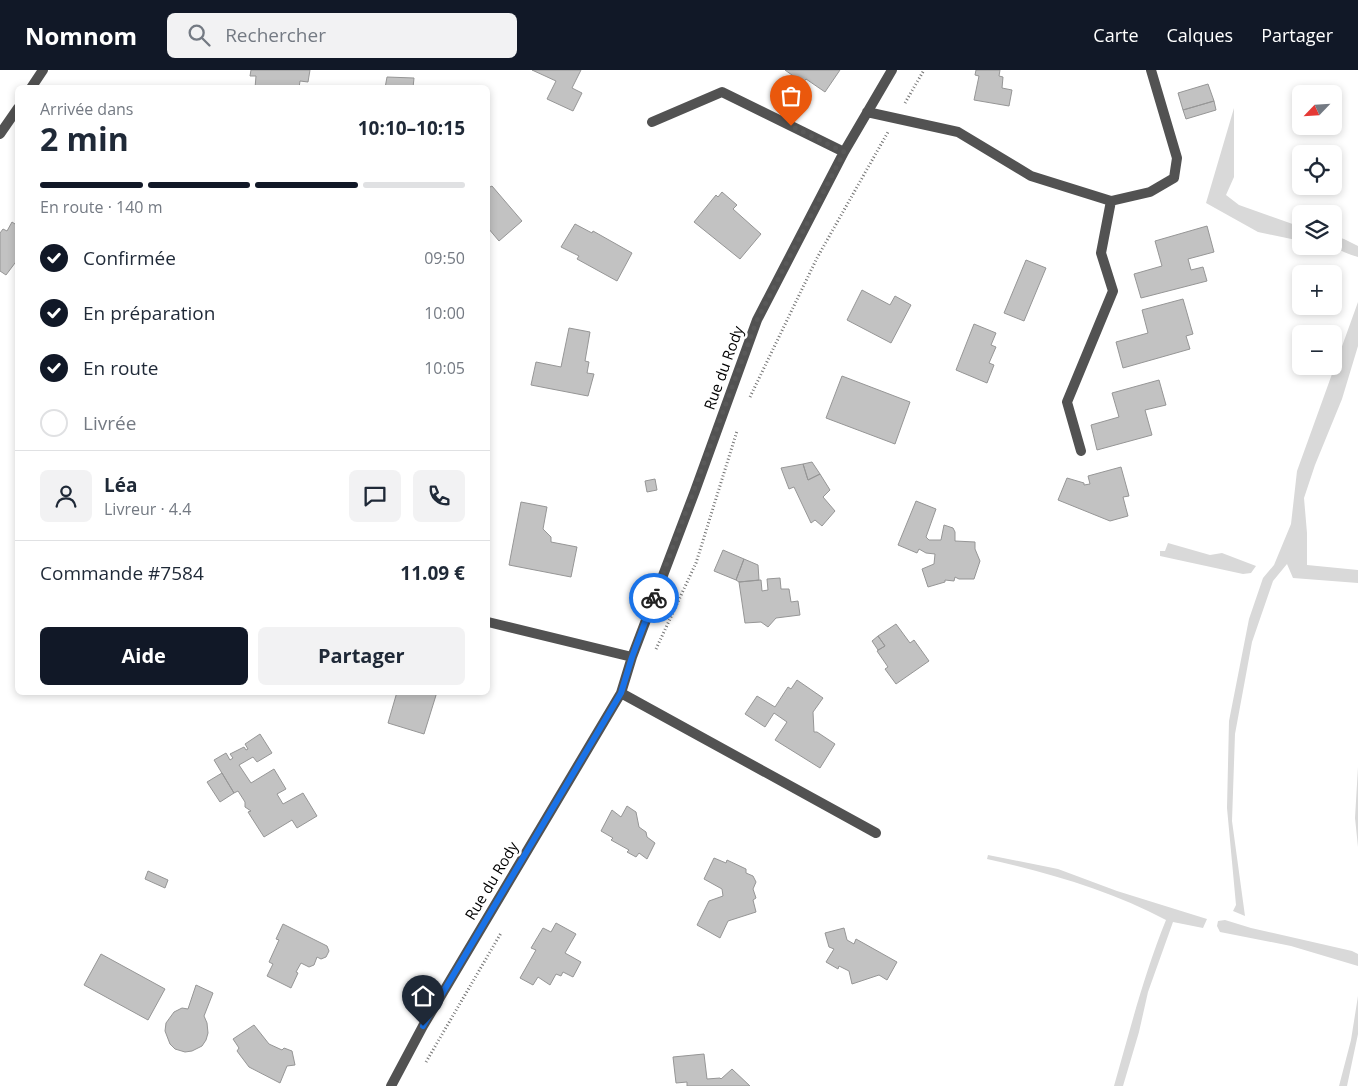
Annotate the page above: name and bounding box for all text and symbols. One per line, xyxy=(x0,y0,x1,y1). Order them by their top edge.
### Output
search box xyxy=(167,13,517,58)
text: Nomnom xyxy=(25,19,137,52)
icon: search xyxy=(185,21,213,49)
text: Rechercher xyxy=(225,22,326,48)
text: Carte xyxy=(1093,23,1139,47)
text: Calques xyxy=(1167,23,1233,47)
text: Partager xyxy=(1261,23,1333,47)
pin xyxy=(770,75,812,126)
icon: bag xyxy=(777,82,805,110)
north arrow xyxy=(1292,85,1342,135)
map controls xyxy=(1292,85,1342,375)
text: Arrivée dans xyxy=(40,98,133,120)
text: 10:10–10:15 xyxy=(358,115,465,141)
text: 2 min xyxy=(40,117,129,160)
button: locate xyxy=(1292,145,1342,195)
text: En route · 140 m xyxy=(40,196,162,218)
button: layers xyxy=(1292,205,1342,255)
icon: check xyxy=(40,244,68,272)
text: Confirmée xyxy=(83,245,176,271)
text: 09:50 xyxy=(424,247,465,269)
button: + xyxy=(1292,265,1342,315)
icon: check xyxy=(40,299,68,327)
text: En préparation xyxy=(83,300,215,326)
text: 10:00 xyxy=(424,302,465,324)
street label: Rue du Rody xyxy=(699,322,748,412)
button: − xyxy=(1292,325,1342,375)
icon: check xyxy=(40,354,68,382)
text: En route xyxy=(83,355,158,381)
text: 10:05 xyxy=(424,357,465,379)
text: Livrée xyxy=(83,410,136,436)
button: person xyxy=(40,470,92,522)
button: chat xyxy=(349,470,401,522)
button: phone xyxy=(413,470,465,522)
text: Léa xyxy=(104,472,137,498)
text: Livreur · 4.4 xyxy=(104,498,191,520)
text: Commande #7584 xyxy=(40,560,204,586)
text: 11.09 € xyxy=(400,560,465,586)
courier xyxy=(629,573,679,623)
icon: bike xyxy=(640,584,668,612)
button: Aide xyxy=(40,627,248,685)
button: Partager xyxy=(258,627,465,685)
street label: Rue du Rody xyxy=(460,837,523,923)
pin xyxy=(402,975,444,1026)
icon: home xyxy=(409,982,437,1010)

